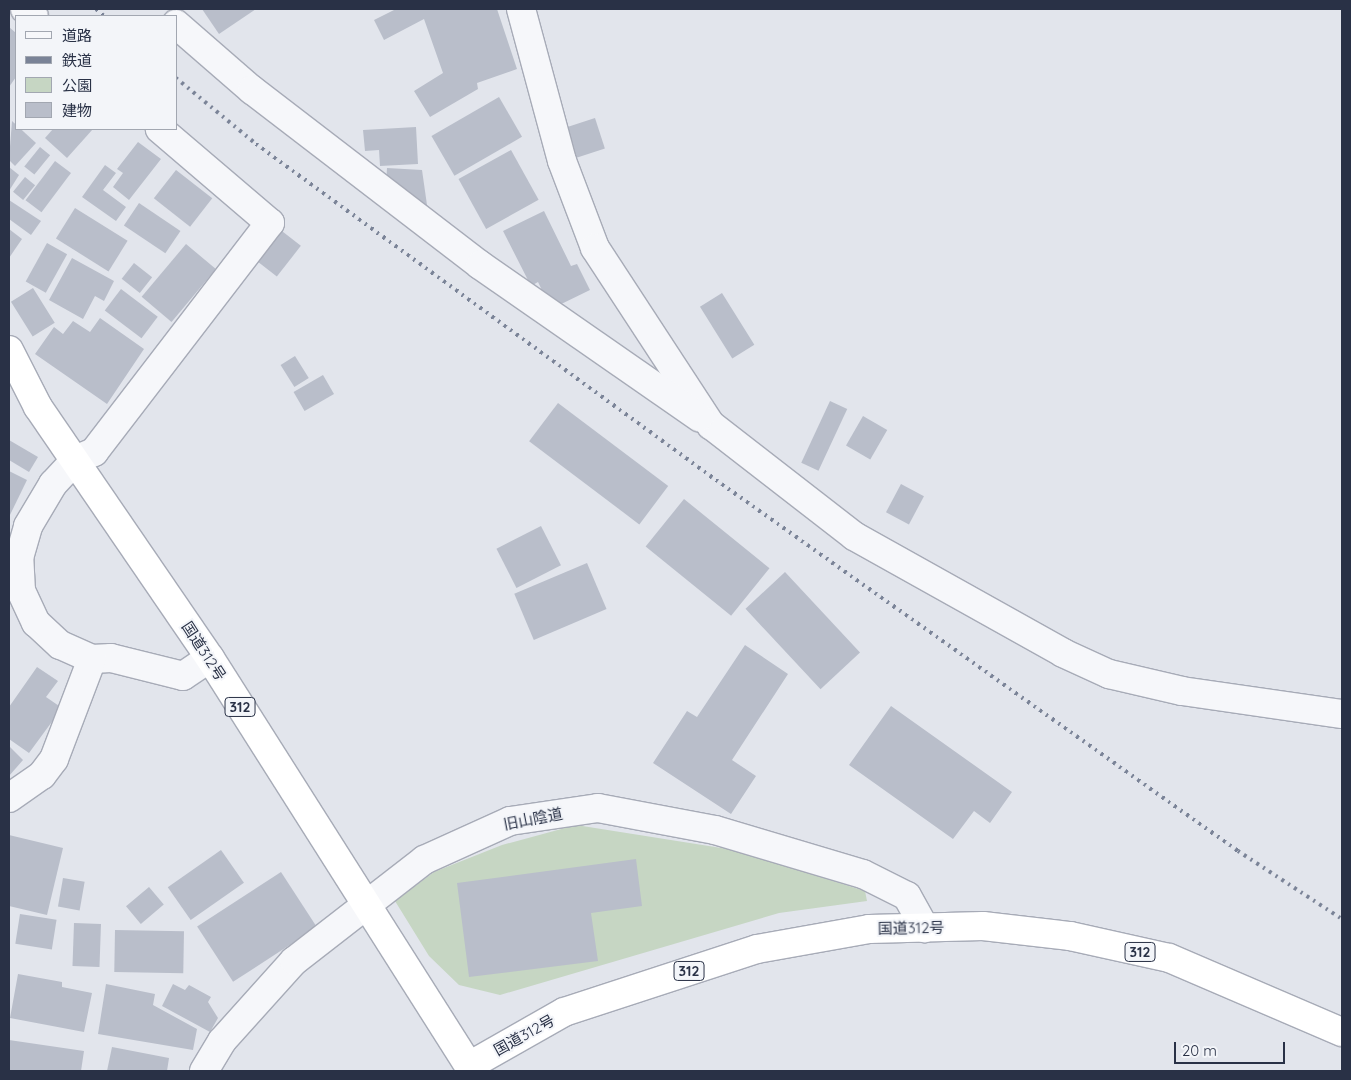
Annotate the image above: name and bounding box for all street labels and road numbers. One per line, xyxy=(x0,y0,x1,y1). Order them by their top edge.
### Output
street label: 国道312号 xyxy=(178,618,230,684)
road number: 312 xyxy=(224,696,256,719)
street label: 旧山陰道 xyxy=(502,804,564,834)
street label: 国道312号 xyxy=(877,918,945,938)
road number: 312 xyxy=(1124,940,1156,964)
road number: 312 xyxy=(673,959,705,982)
street label: 国道312号 xyxy=(490,1011,558,1059)

